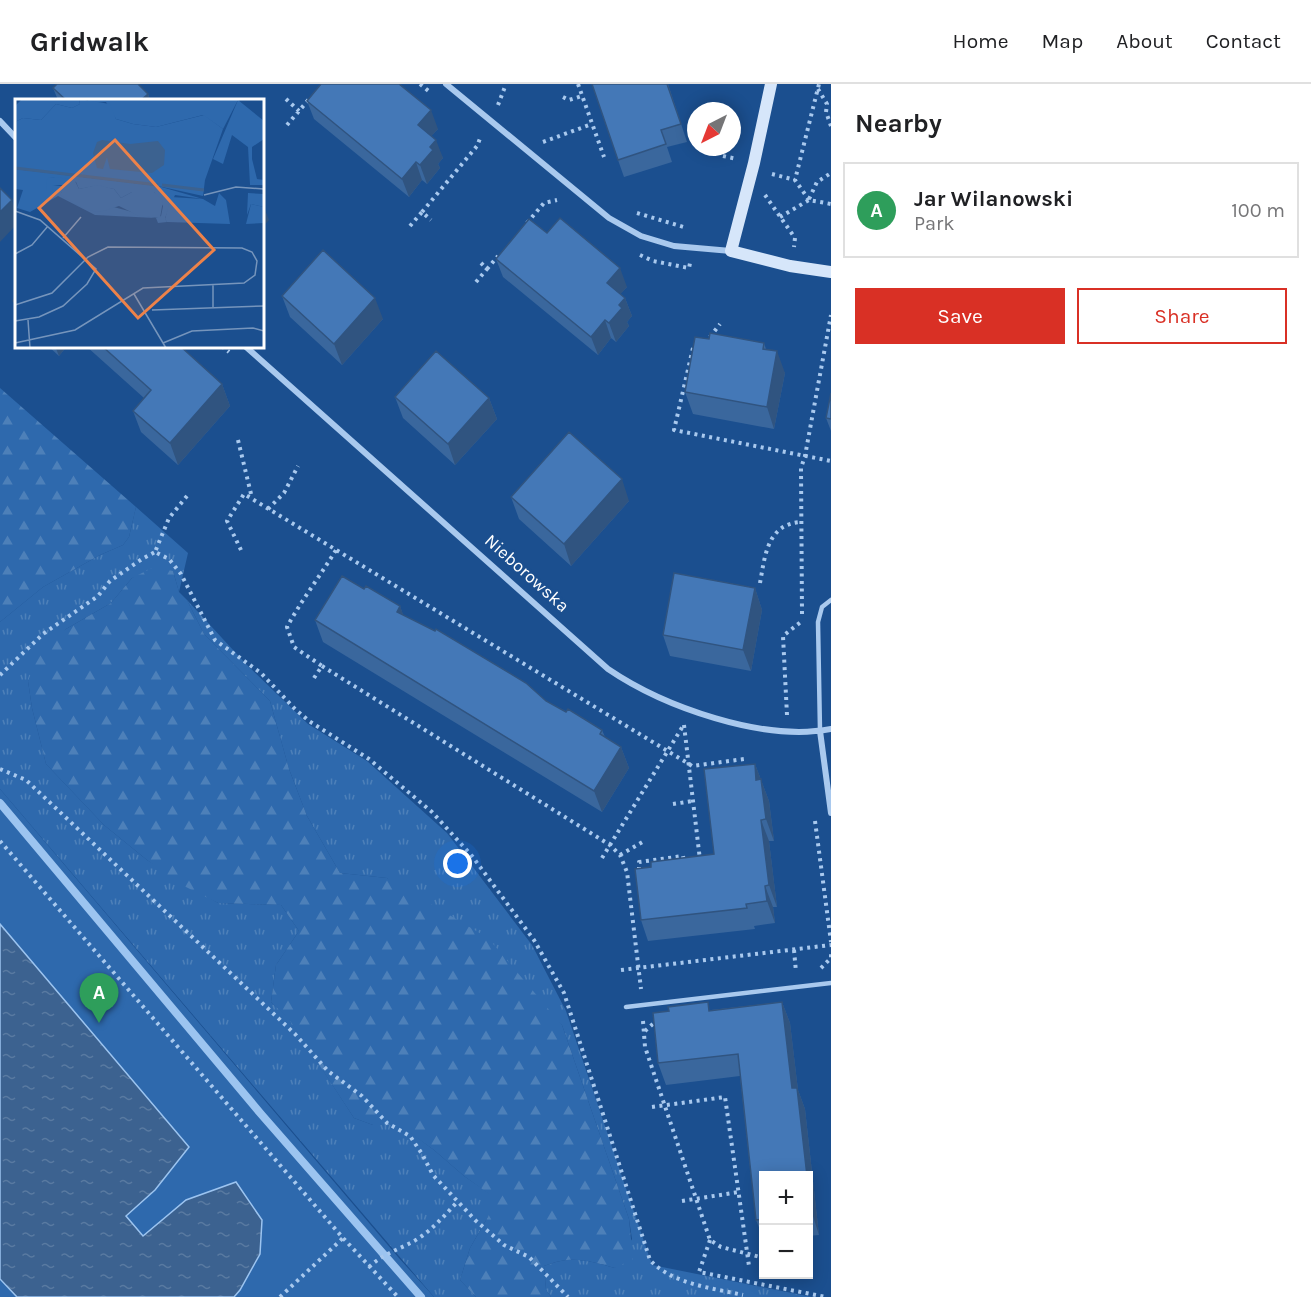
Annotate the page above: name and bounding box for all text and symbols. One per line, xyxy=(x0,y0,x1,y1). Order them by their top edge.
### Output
text: Gridwalk xyxy=(30,25,149,58)
text: Home xyxy=(953,29,1009,53)
text: Map xyxy=(1042,29,1083,53)
text: About xyxy=(1116,29,1173,53)
text: Contact xyxy=(1206,29,1281,53)
inset map xyxy=(15,99,264,348)
north arrow xyxy=(687,102,741,156)
text: Nearby xyxy=(855,108,942,139)
text: Jar Wilanowski xyxy=(914,186,1073,212)
text: A xyxy=(870,199,883,222)
text: 100 m xyxy=(1231,199,1285,222)
text: Park xyxy=(914,212,955,235)
button: Save xyxy=(855,288,1065,344)
button: Share xyxy=(1077,288,1287,344)
street label: Nieborowska xyxy=(480,529,574,617)
your location xyxy=(443,849,472,878)
pin: A xyxy=(80,974,118,1023)
map controls xyxy=(759,1171,813,1279)
button: + xyxy=(759,1171,813,1225)
button: − xyxy=(759,1225,813,1279)

